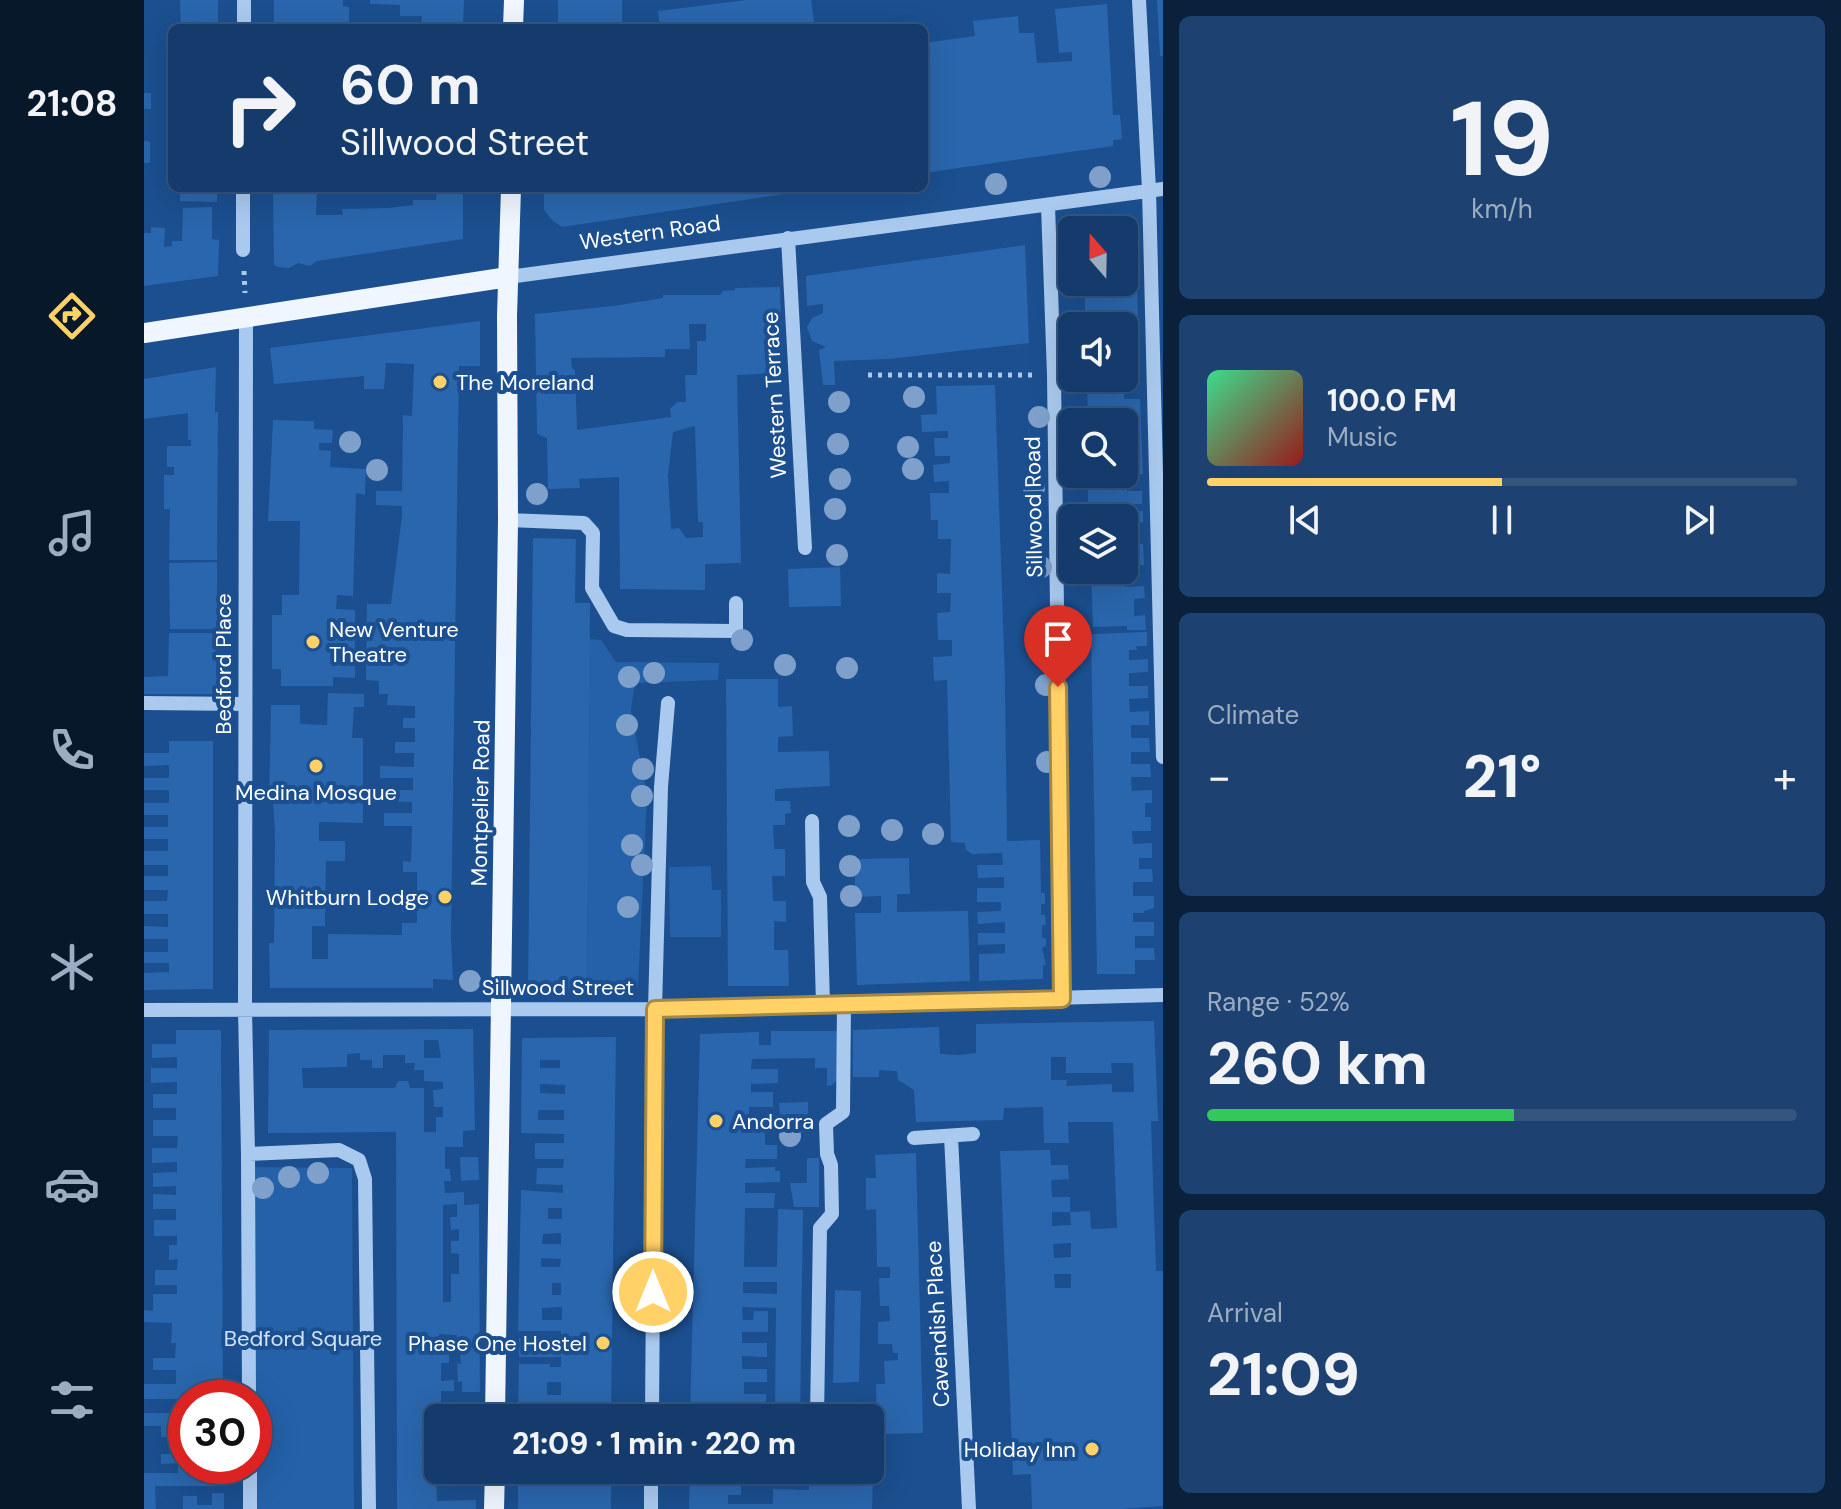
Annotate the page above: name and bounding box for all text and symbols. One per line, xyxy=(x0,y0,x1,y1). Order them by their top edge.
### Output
text: 60 m xyxy=(340,48,481,121)
icon: right xyxy=(208,56,312,160)
text: 19 xyxy=(1450,72,1554,207)
text: 21:08 xyxy=(26,80,118,127)
text: Sillwood Street xyxy=(340,119,589,166)
text: km/h xyxy=(1471,192,1533,226)
street label: Western Road xyxy=(578,208,722,257)
north arrow xyxy=(1058,216,1138,296)
map controls xyxy=(1058,216,1138,584)
icon: directions xyxy=(44,288,100,344)
street label: Western Terrace xyxy=(756,311,793,479)
button: sound xyxy=(1058,312,1138,392)
place label: The Moreland xyxy=(456,368,594,397)
marker: The Moreland xyxy=(431,373,449,391)
text: 100.0 FM xyxy=(1327,381,1457,420)
button: search xyxy=(1058,408,1138,488)
text: Music xyxy=(1327,420,1398,454)
street label: Sillwood Road xyxy=(1018,436,1049,578)
icon: previous xyxy=(1283,498,1327,542)
icon: pause xyxy=(1480,498,1524,542)
icon: next xyxy=(1677,498,1721,542)
button: layers xyxy=(1058,504,1138,584)
icon: music xyxy=(44,505,100,561)
street label: Bedford Place xyxy=(209,593,238,735)
pin xyxy=(1024,605,1092,687)
place label: New Venture Theatre xyxy=(329,615,459,669)
icon: arrive xyxy=(1036,617,1080,661)
marker: New Venture Theatre xyxy=(304,633,322,651)
text: Climate xyxy=(1207,698,1299,732)
street label: Montpelier Road xyxy=(465,719,496,887)
icon: phone xyxy=(44,722,100,778)
text: 21° xyxy=(1463,737,1541,816)
text: − xyxy=(1207,748,1231,806)
text: + xyxy=(1773,748,1797,806)
marker: Medina Mosque xyxy=(307,757,325,775)
place label: Medina Mosque xyxy=(235,778,397,807)
place label: Whitburn Lodge xyxy=(266,883,429,912)
marker: Whitburn Lodge xyxy=(436,888,454,906)
icon: climate xyxy=(44,939,100,995)
street label: Sillwood Street xyxy=(482,973,634,1002)
text: Range · 52% xyxy=(1207,985,1350,1019)
text: 260 km xyxy=(1207,1024,1428,1103)
place label: Andorra xyxy=(732,1107,814,1136)
marker: Andorra xyxy=(707,1112,725,1130)
icon: car xyxy=(44,1156,100,1212)
street label: Cavendish Place xyxy=(919,1240,956,1408)
position arrow xyxy=(611,1250,695,1334)
text: Arrival xyxy=(1207,1296,1283,1330)
park label: Bedford Square xyxy=(224,1324,382,1353)
place label: Phase One Hostel xyxy=(408,1329,587,1358)
marker: Phase One Hostel xyxy=(594,1334,612,1352)
text: 21:09 xyxy=(1207,1335,1360,1414)
icon: filters xyxy=(44,1372,100,1428)
speed limit sign: 30 xyxy=(168,1380,272,1484)
text: 21:09 · 1 min · 220 m xyxy=(512,1424,796,1463)
place label: Holiday Inn xyxy=(964,1435,1076,1464)
marker: Holiday Inn xyxy=(1083,1440,1101,1458)

